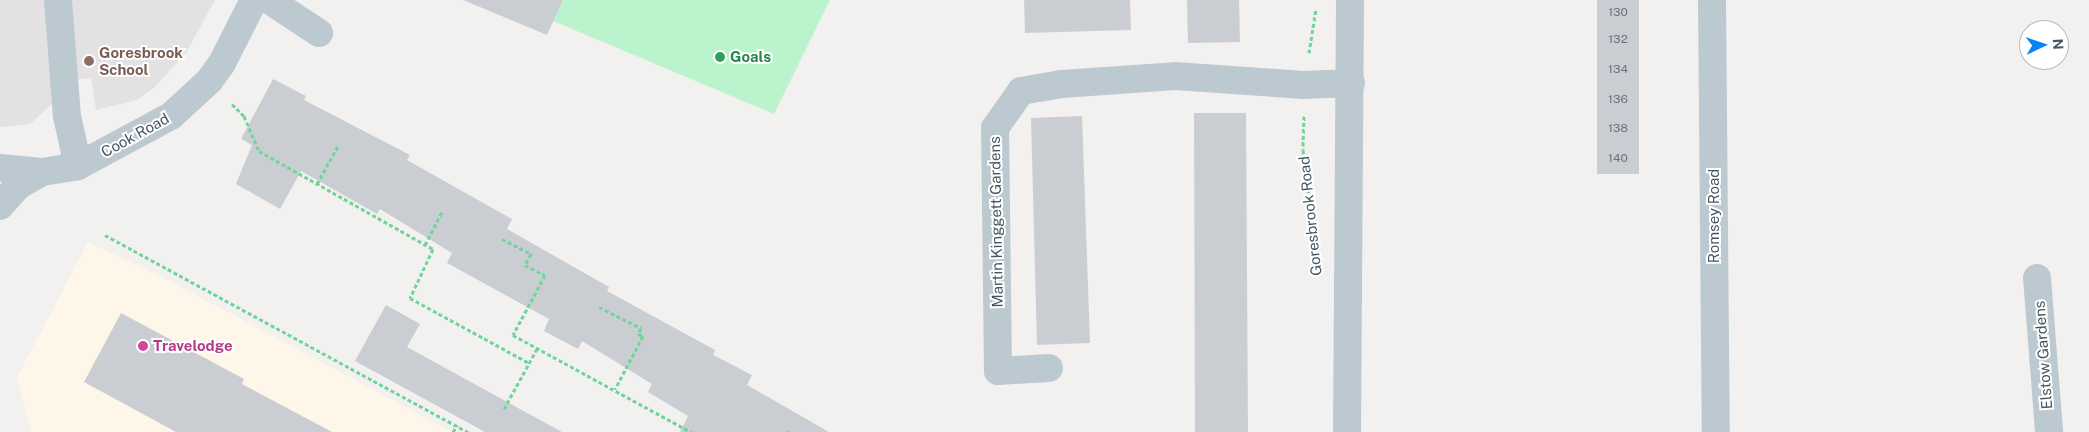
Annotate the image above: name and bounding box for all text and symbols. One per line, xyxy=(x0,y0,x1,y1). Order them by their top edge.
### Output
house number: 130 xyxy=(1608,6,1628,20)
north arrow xyxy=(2019,20,2069,70)
house number: 132 xyxy=(1608,33,1628,47)
text: N xyxy=(2050,38,2066,50)
place label: Goresbrook School xyxy=(99,43,183,78)
place label: Goals xyxy=(730,48,771,66)
marker: Goals xyxy=(714,51,726,63)
marker: Goresbrook School xyxy=(83,55,95,67)
house number: 134 xyxy=(1608,63,1628,77)
house number: 136 xyxy=(1608,93,1628,107)
street label: Cook Road xyxy=(98,109,172,161)
house number: 138 xyxy=(1608,122,1628,136)
street label: Martin Kinggett Gardens xyxy=(986,136,1006,308)
house number: 140 xyxy=(1608,152,1628,166)
street label: Goresbrook Road xyxy=(1295,155,1325,277)
street label: Romsey Road xyxy=(1705,169,1723,263)
street label: Elstow Gardens xyxy=(2030,300,2056,410)
place label: Travelodge xyxy=(153,337,233,355)
marker: Travelodge xyxy=(137,340,149,352)

